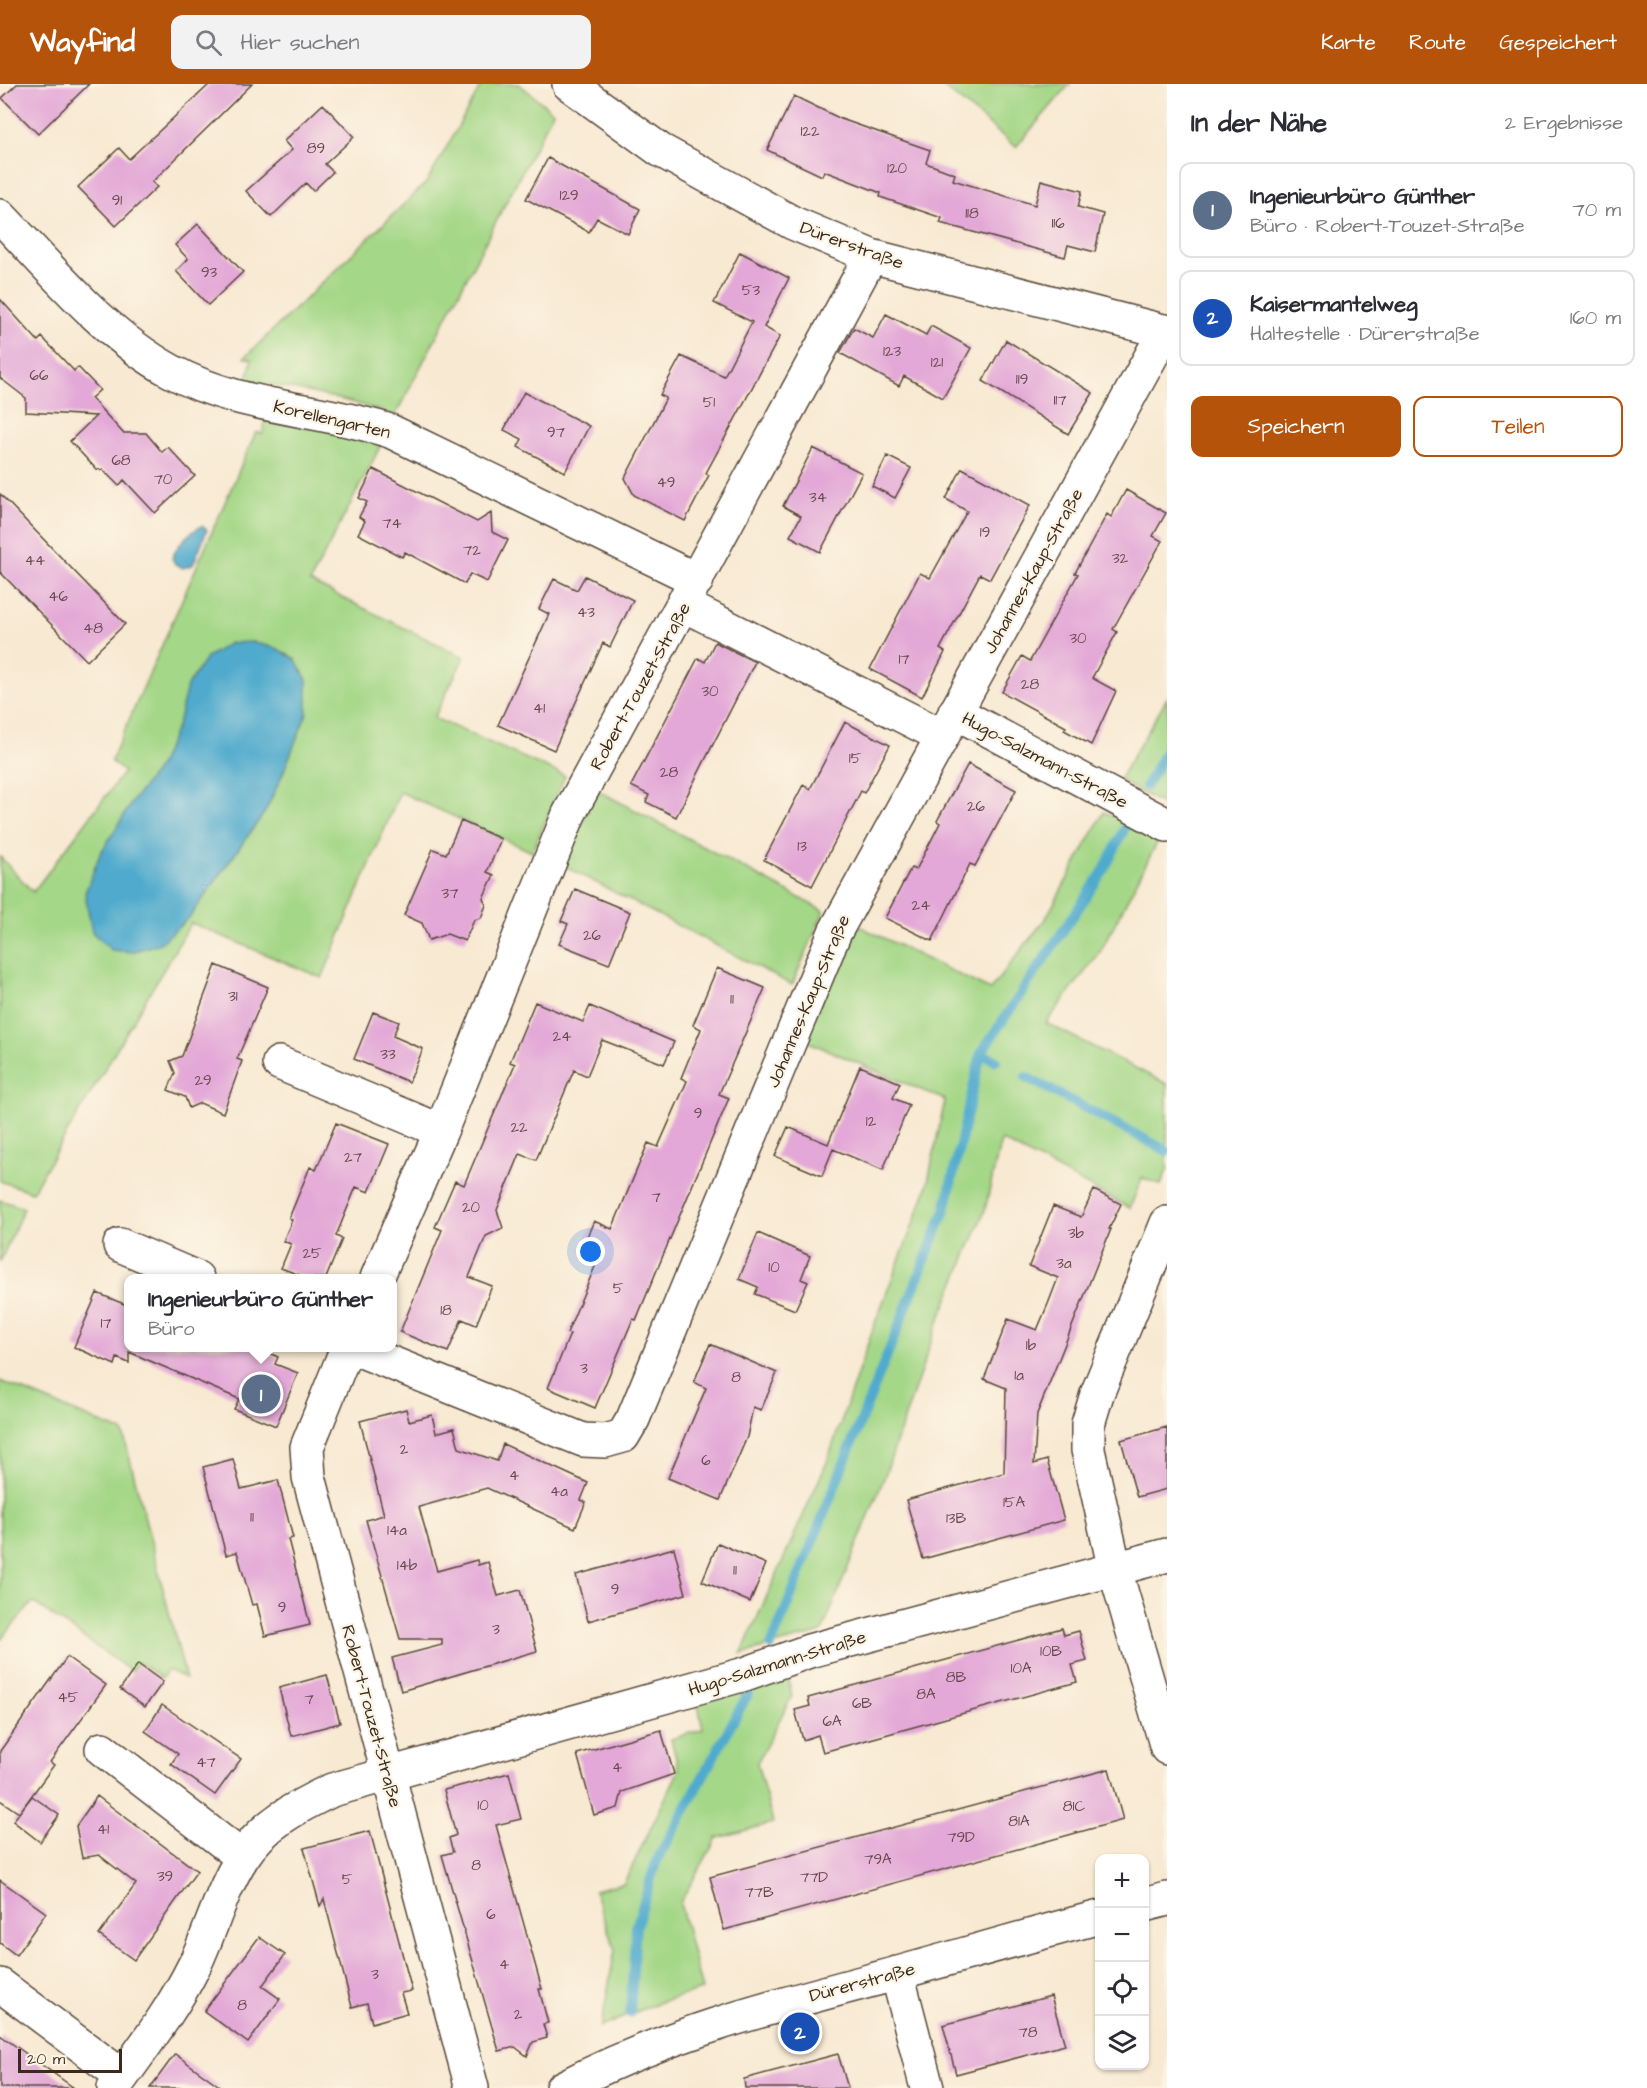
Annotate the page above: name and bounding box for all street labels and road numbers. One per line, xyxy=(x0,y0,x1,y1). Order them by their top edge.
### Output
street label: Dürerstraße xyxy=(797,215,907,276)
street label: Korellengarten xyxy=(271,394,393,446)
street label: Johannes-Kaup-Straße xyxy=(978,484,1089,658)
street label: Robert-Touzet-Straße xyxy=(584,598,697,775)
street label: Hugo-Salzmann-Straße xyxy=(957,706,1132,816)
street label: Johannes-Kaup-Straße xyxy=(761,911,856,1091)
street label: Robert-Touzet-Straße xyxy=(335,1622,408,1810)
street label: Hugo-Salzmann-Straße xyxy=(685,1624,870,1703)
street label: Dürerstraße xyxy=(807,1956,918,2009)

